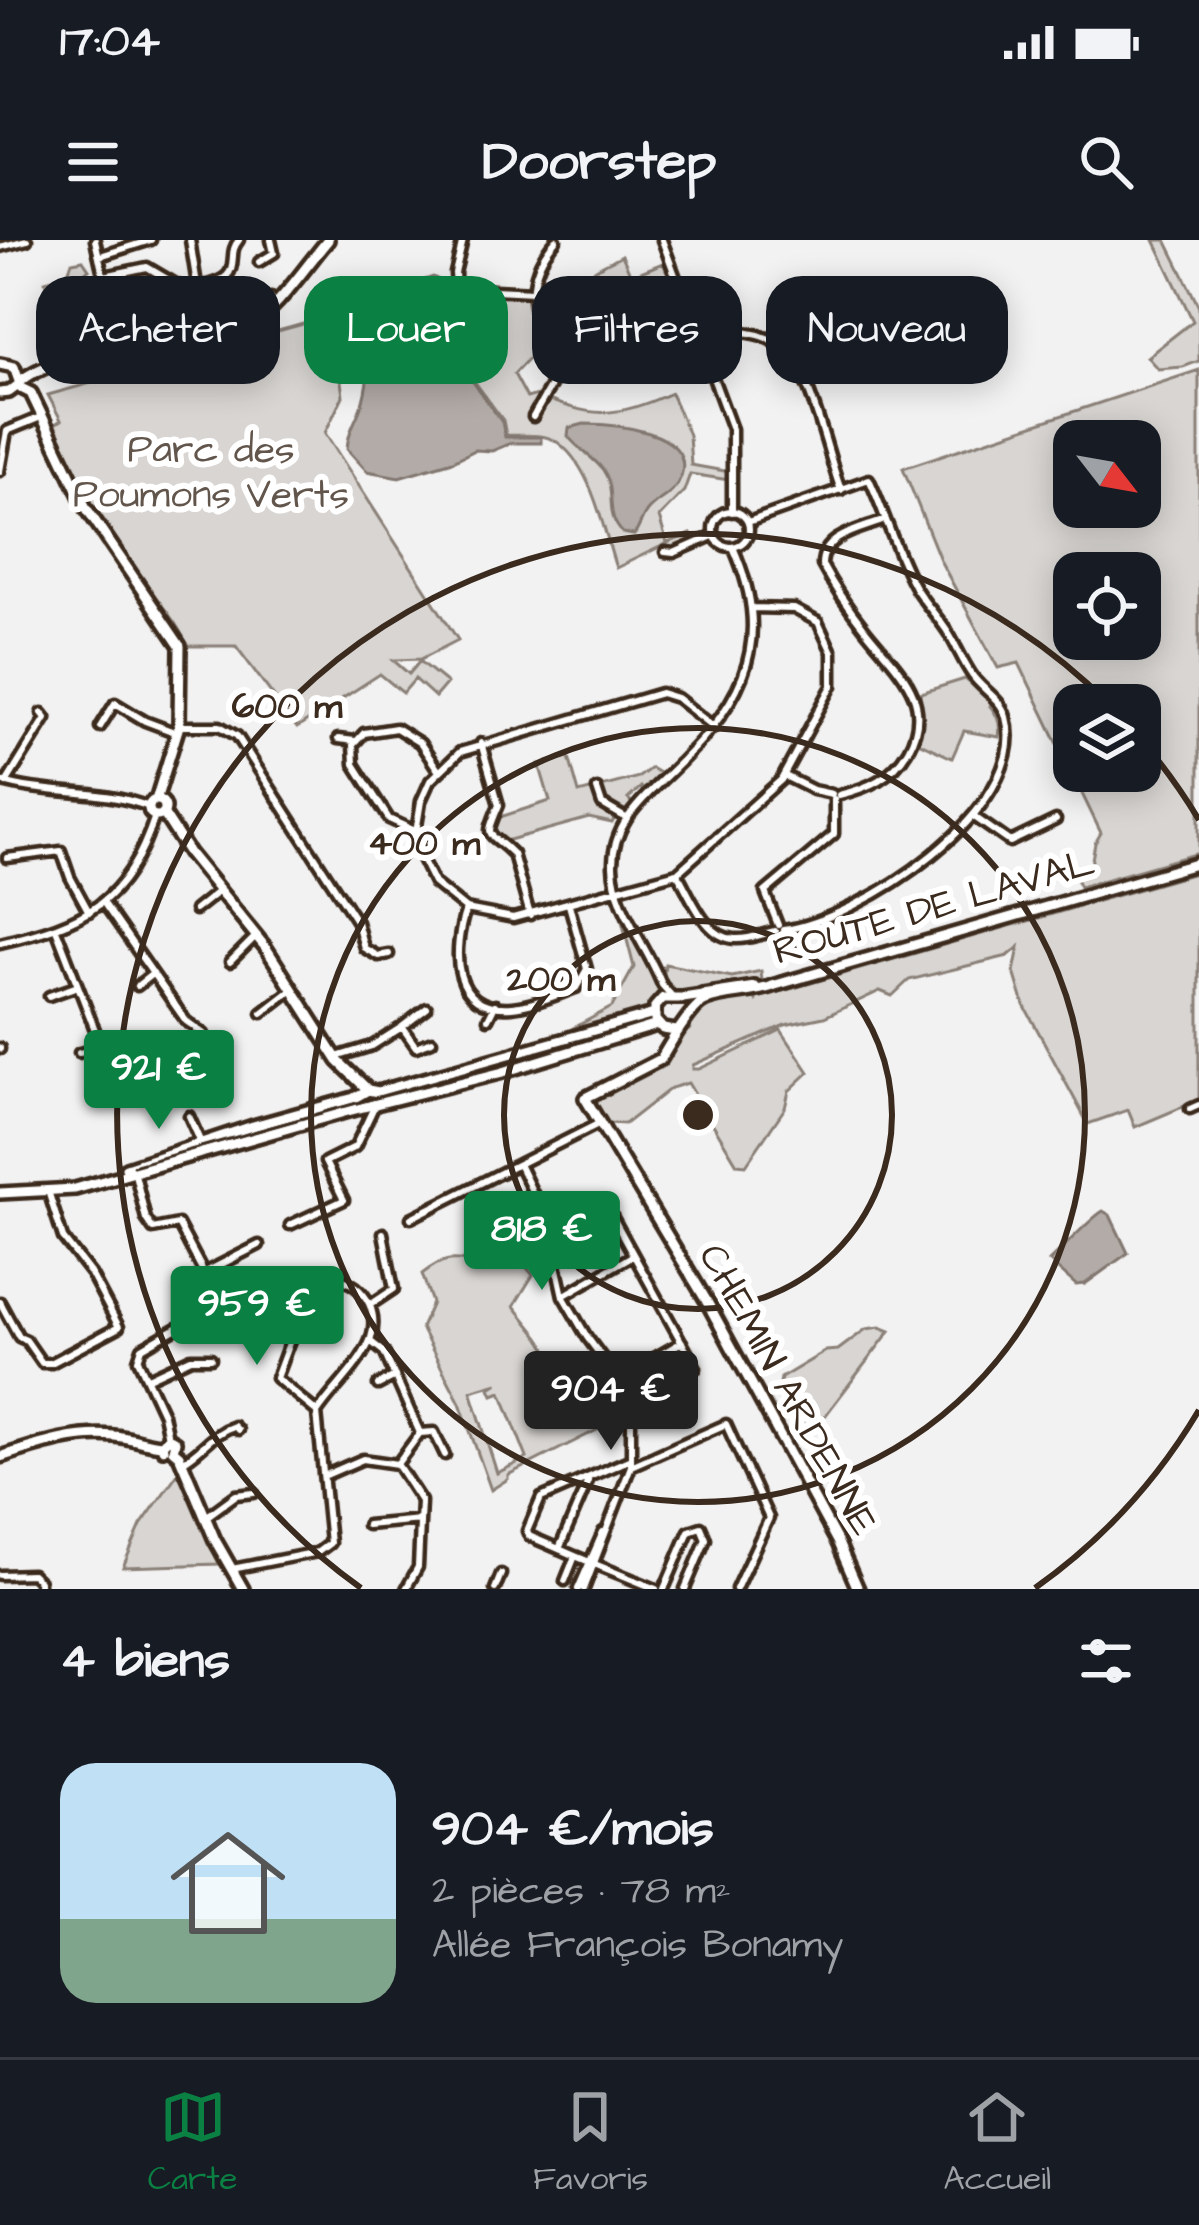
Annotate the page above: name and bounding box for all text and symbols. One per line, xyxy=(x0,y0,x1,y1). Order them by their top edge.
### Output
text: 17:04 xyxy=(60,11,160,73)
text: Doorstep xyxy=(483,125,716,200)
icon: menu xyxy=(60,129,126,195)
icon: search xyxy=(1073,129,1139,195)
chip: Acheter xyxy=(36,276,280,384)
chip: Louer xyxy=(304,276,508,384)
chip: Filtres xyxy=(532,276,742,384)
chip: Nouveau xyxy=(766,276,1008,384)
north arrow xyxy=(1053,420,1161,528)
map controls xyxy=(1053,420,1161,792)
park label: Parc des Poumons Verts xyxy=(73,424,349,523)
button: locate xyxy=(1053,552,1161,660)
text: 600 m xyxy=(232,681,343,732)
button: layers xyxy=(1053,684,1161,792)
text: 400 m xyxy=(368,818,481,869)
street label: ROUTE DE LAVAL xyxy=(767,836,1101,980)
text: 200 m xyxy=(506,954,616,1005)
pin: 921 € xyxy=(75,1030,243,1132)
text: 921 € xyxy=(111,1042,207,1096)
centre of rings xyxy=(677,1094,719,1136)
pin: 818 € xyxy=(458,1191,626,1293)
text: 818 € xyxy=(491,1203,593,1257)
street label: CHEMIN ARDENNE xyxy=(684,1234,890,1546)
pin: 959 € xyxy=(173,1266,341,1368)
text: 959 € xyxy=(198,1278,316,1332)
pin: 904 € xyxy=(527,1351,695,1453)
text: 904 € xyxy=(551,1363,671,1417)
text: 4 biens xyxy=(60,1626,230,1697)
icon: filters xyxy=(1073,1628,1139,1694)
text: 904 €/mois xyxy=(432,1794,714,1865)
icon: home xyxy=(156,1811,300,1955)
text: 2 pièces · 78 m² xyxy=(432,1865,731,1919)
text: Allée François Bonamy xyxy=(432,1919,843,1973)
tab: Carte xyxy=(148,2084,237,2202)
tab: Favoris xyxy=(533,2084,648,2202)
tab: Accueil xyxy=(944,2084,1051,2202)

